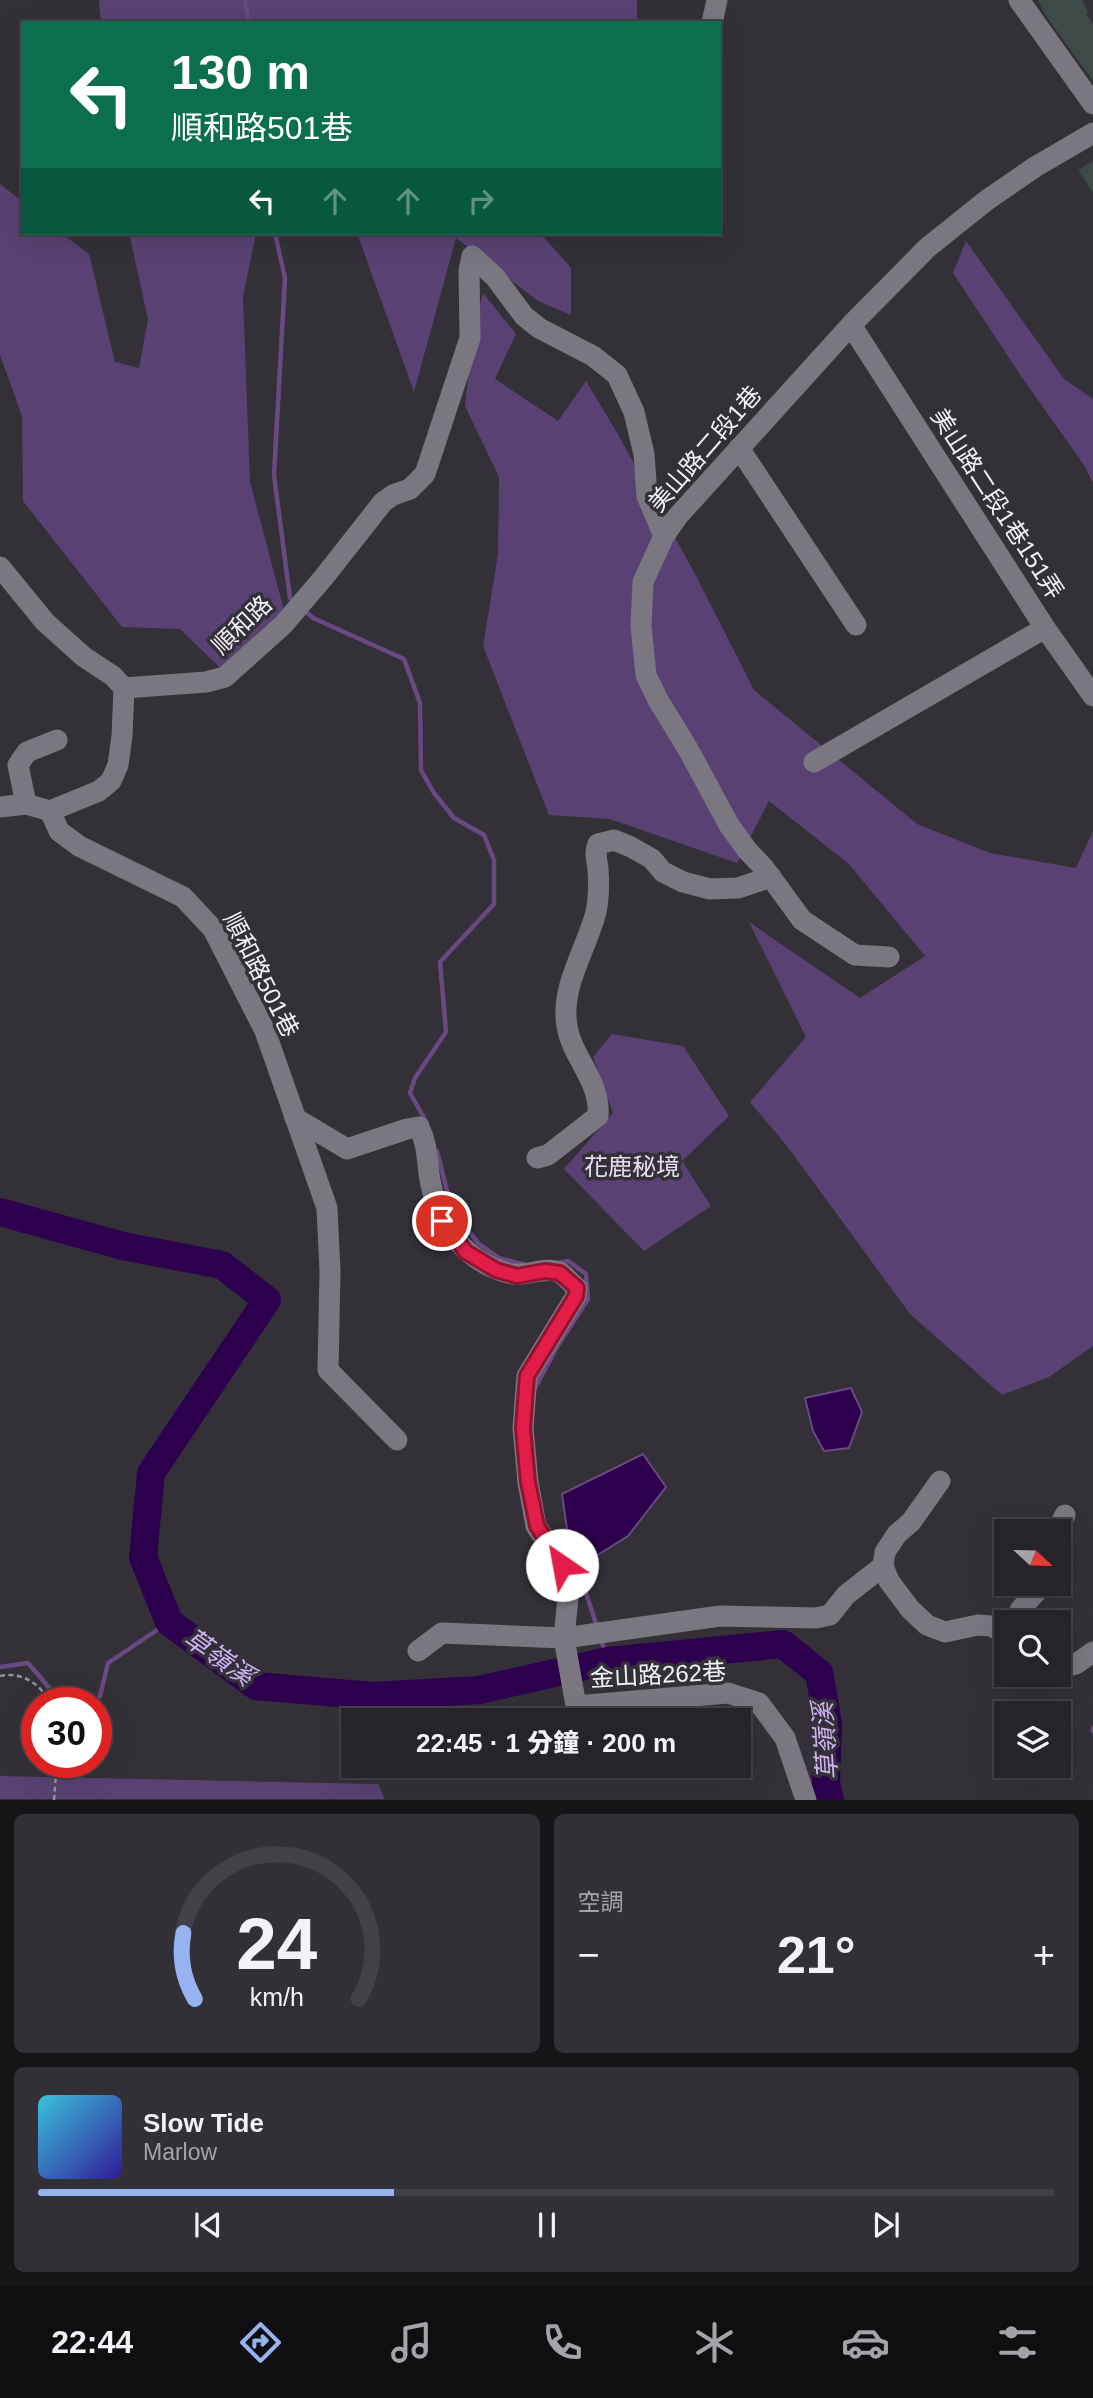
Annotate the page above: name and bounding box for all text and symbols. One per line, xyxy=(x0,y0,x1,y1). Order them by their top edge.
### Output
text: 130 m xyxy=(171,45,310,99)
icon: left xyxy=(56,49,147,140)
text: 順和路501巷 xyxy=(171,110,352,146)
icon: left xyxy=(243,182,281,220)
icon: ahead xyxy=(316,182,354,220)
icon: ahead xyxy=(389,182,427,220)
icon: right xyxy=(462,182,500,220)
street label: 美山路二段1巷 xyxy=(643,380,766,517)
street label: 美山路二段1巷151弄 xyxy=(926,404,1069,604)
street label: 順和路 xyxy=(206,590,277,659)
street label: 順和路501巷 xyxy=(219,908,304,1042)
park label: 花鹿秘境 xyxy=(584,1153,680,1180)
pin xyxy=(412,1191,472,1251)
icon: arrive xyxy=(423,1202,461,1240)
north arrow xyxy=(994,1519,1071,1596)
map controls xyxy=(994,1519,1071,1778)
position arrow xyxy=(525,1528,599,1602)
button: search xyxy=(994,1610,1071,1687)
water label: 草嶺溪 xyxy=(178,1622,263,1694)
street label: 金山路262巷 xyxy=(589,1657,727,1692)
speed limit sign: 30 xyxy=(21,1687,112,1778)
water label: 草嶺溪 xyxy=(807,1697,843,1781)
button: layers xyxy=(994,1701,1071,1778)
text: 22:45 · 1 分鐘 · 200 m xyxy=(416,1728,676,1758)
text: 空調 xyxy=(578,1889,624,1915)
text: 24 xyxy=(236,1904,318,1985)
text: 21° xyxy=(777,1926,856,1984)
text: − xyxy=(578,1934,600,1976)
text: + xyxy=(1033,1934,1055,1976)
text: km/h xyxy=(250,1983,304,2011)
text: Slow Tide xyxy=(143,2108,264,2138)
text: Marlow xyxy=(143,2139,217,2165)
icon: previous xyxy=(189,2206,227,2244)
icon: pause xyxy=(528,2206,566,2244)
icon: next xyxy=(867,2206,905,2244)
icon: directions xyxy=(236,2318,285,2367)
icon: music xyxy=(387,2318,436,2367)
icon: phone xyxy=(538,2318,587,2367)
icon: climate xyxy=(690,2318,739,2367)
icon: car xyxy=(841,2318,890,2367)
icon: filters xyxy=(993,2318,1042,2367)
text: 22:44 xyxy=(51,2324,133,2360)

